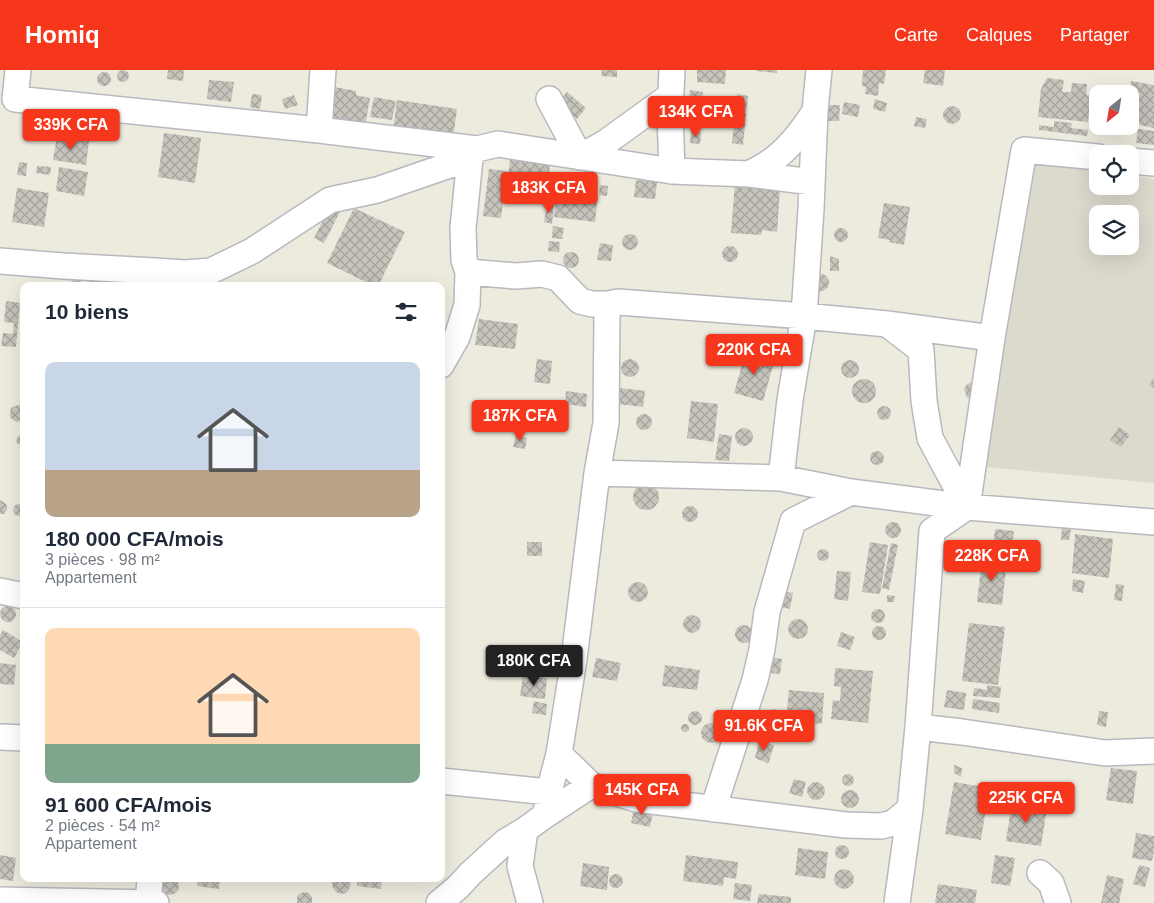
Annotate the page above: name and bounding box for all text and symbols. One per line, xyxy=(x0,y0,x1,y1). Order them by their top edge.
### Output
text: Homiq xyxy=(25,21,100,48)
text: Carte xyxy=(894,25,938,45)
text: Calques xyxy=(966,25,1032,45)
text: Partager xyxy=(1060,25,1129,45)
north arrow xyxy=(1089,85,1139,135)
map controls xyxy=(1089,85,1139,255)
pin: 134K CFA xyxy=(644,96,748,138)
text: 134K CFA xyxy=(659,103,733,120)
pin: 339K CFA xyxy=(19,108,123,151)
text: 339K CFA xyxy=(34,116,108,133)
button: locate xyxy=(1089,145,1139,195)
pin: 183K CFA xyxy=(497,172,601,214)
text: 183K CFA xyxy=(512,179,586,196)
button: layers xyxy=(1089,205,1139,255)
icon: filters xyxy=(392,298,420,326)
text: 10 biens xyxy=(45,300,129,323)
pin: 220K CFA xyxy=(702,334,806,376)
text: 220K CFA xyxy=(717,341,791,358)
icon: home xyxy=(188,395,278,485)
pin: 187K CFA xyxy=(468,400,572,442)
text: 187K CFA xyxy=(483,407,557,424)
text: 180 000 CFA/mois xyxy=(45,527,224,550)
pin: 228K CFA xyxy=(940,540,1044,582)
text: 228K CFA xyxy=(955,547,1029,564)
text: 3 pièces · 98 m² xyxy=(45,551,160,568)
text: Appartement xyxy=(45,569,137,586)
pin: 180K CFA xyxy=(482,644,586,687)
text: 180K CFA xyxy=(497,652,571,669)
icon: home xyxy=(188,660,278,750)
pin: 91.6K CFA xyxy=(707,710,821,752)
text: 91.6K CFA xyxy=(724,717,804,734)
pin: 145K CFA xyxy=(590,774,694,816)
text: 145K CFA xyxy=(605,781,679,798)
pin: 225K CFA xyxy=(974,782,1078,824)
text: 225K CFA xyxy=(989,789,1063,806)
text: 91 600 CFA/mois xyxy=(45,793,212,816)
text: 2 pièces · 54 m² xyxy=(45,817,160,834)
text: Appartement xyxy=(45,835,137,852)

